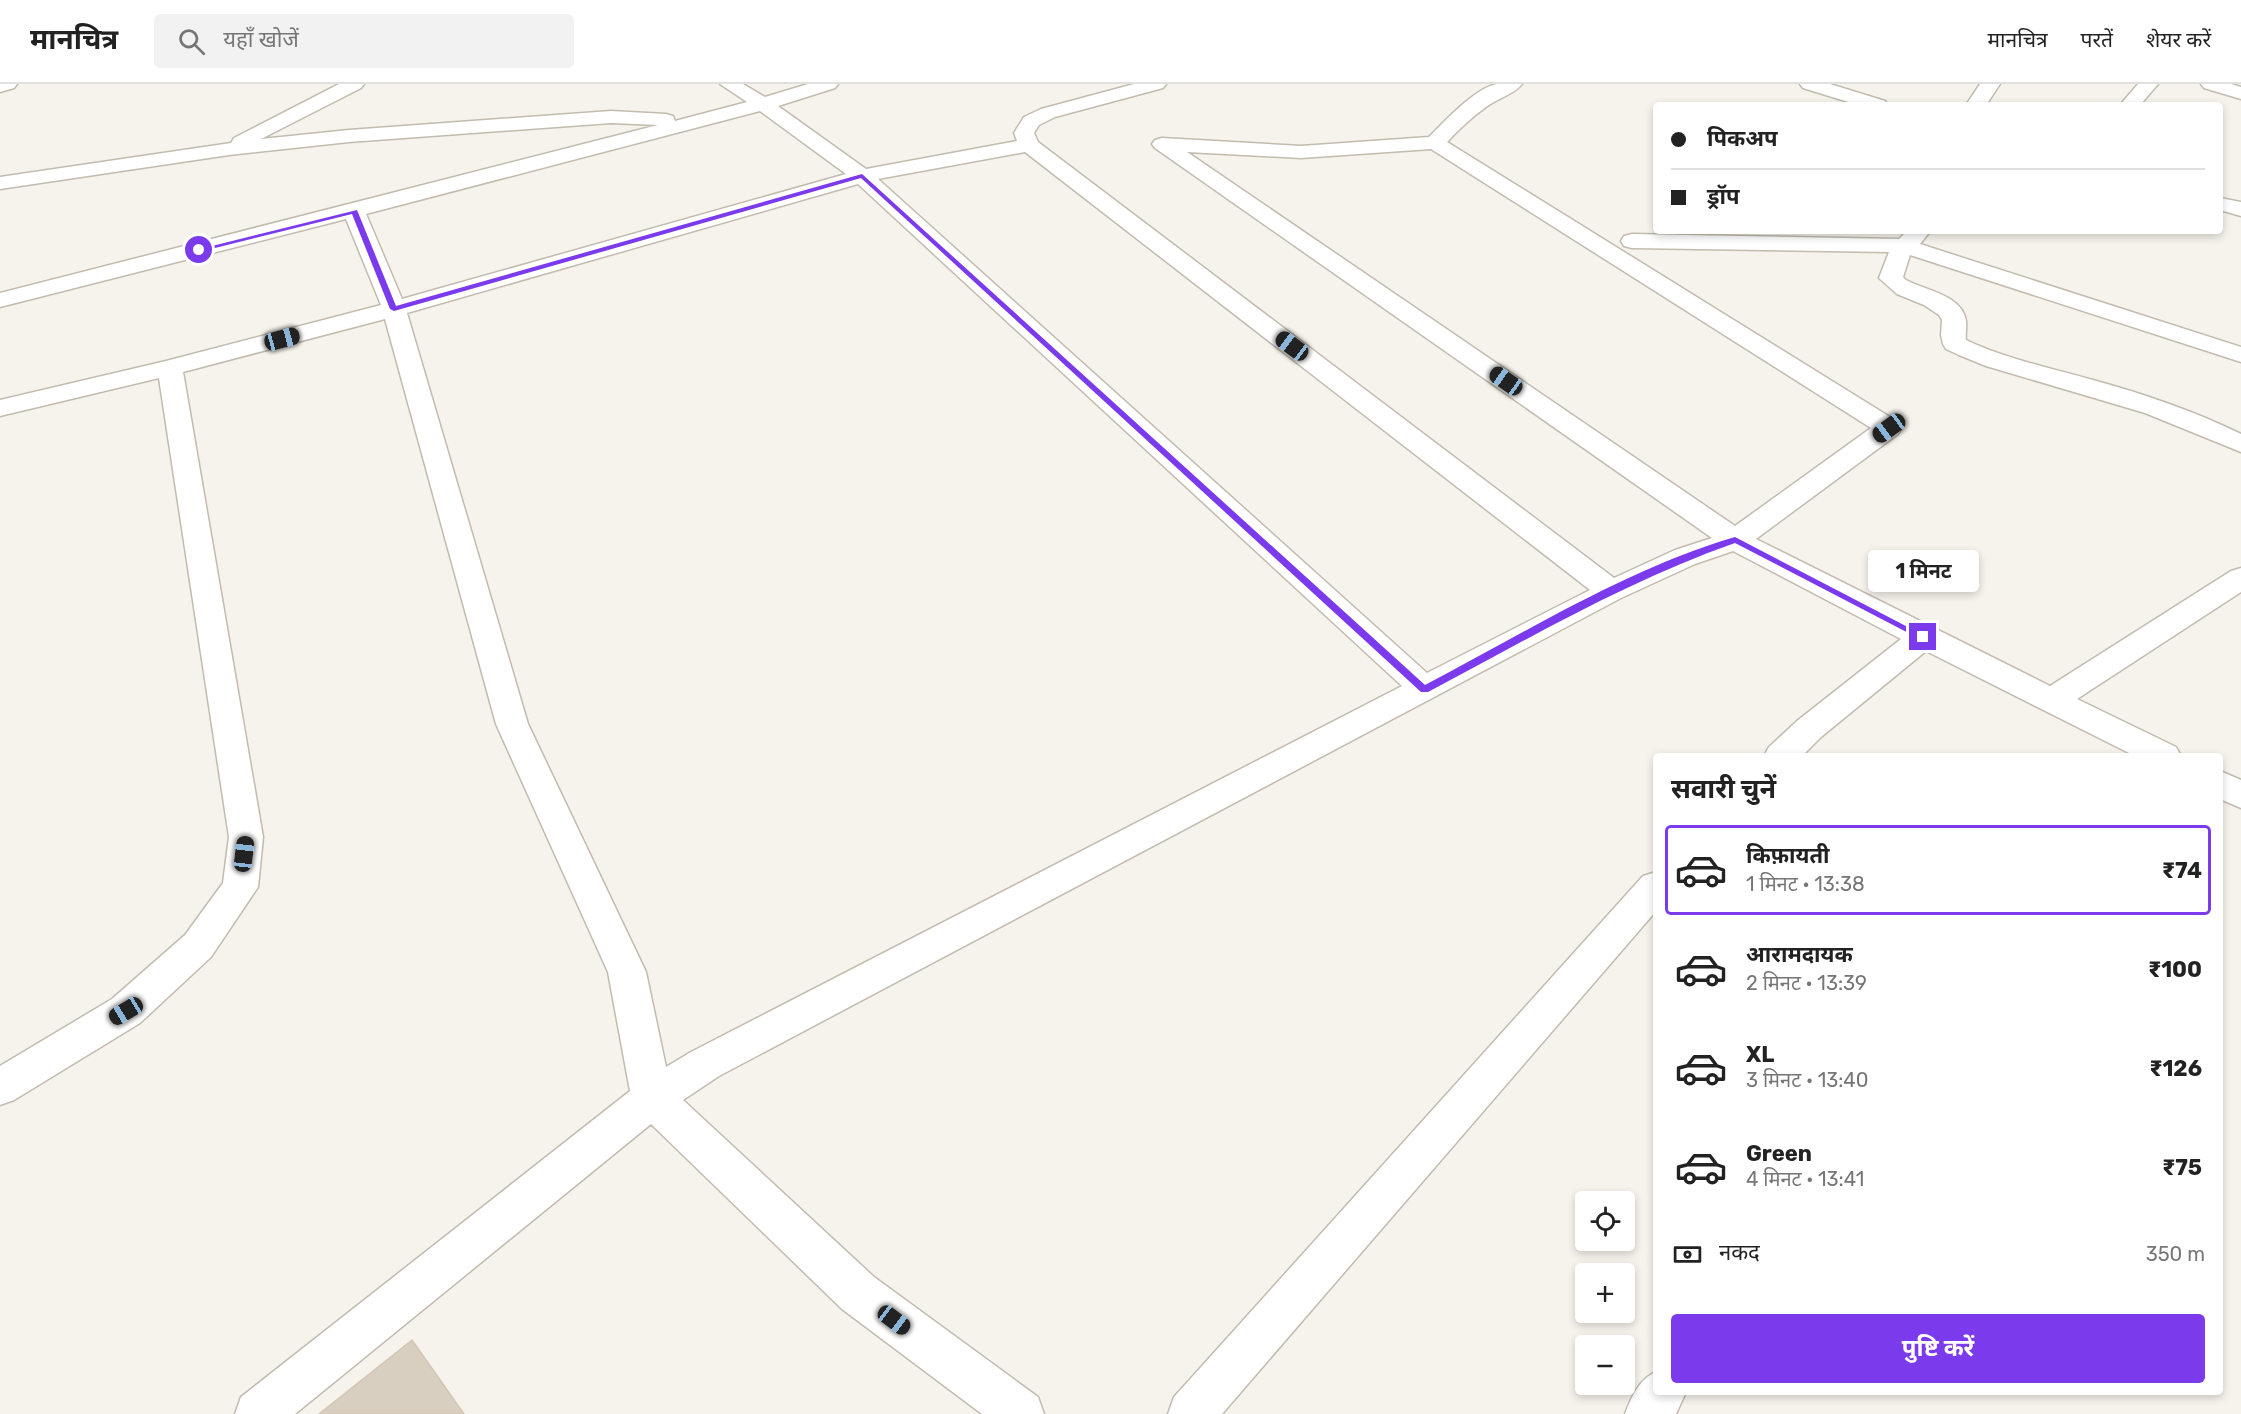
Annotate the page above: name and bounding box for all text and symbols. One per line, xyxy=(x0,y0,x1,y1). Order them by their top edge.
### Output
search box xyxy=(154,14,574,68)
text: मानचित्र xyxy=(30,23,118,56)
icon: search xyxy=(175,25,208,58)
text: यहाँ खोजें xyxy=(223,26,299,53)
text: मानचित्र xyxy=(1988,27,2048,52)
text: परतें xyxy=(2081,27,2113,52)
text: शेयर करें xyxy=(2146,27,2211,52)
text: पिकअप xyxy=(1707,125,1778,152)
text: ड्रॉप xyxy=(1707,183,1740,210)
route start xyxy=(185,236,212,263)
car xyxy=(262,326,302,352)
car xyxy=(1272,328,1312,364)
car xyxy=(1486,363,1526,399)
car xyxy=(1869,410,1909,446)
callout: 1 मिनट xyxy=(1868,550,1978,592)
text: 1 मिनट xyxy=(1895,559,1952,583)
route end xyxy=(1909,623,1936,650)
text: सवारी चुनें xyxy=(1671,773,1776,805)
car xyxy=(233,835,255,873)
text: किफ़ायती xyxy=(1746,842,1830,869)
icon: car xyxy=(1674,843,1728,897)
text: ₹74 xyxy=(2162,857,2202,884)
text: 1 मिनट · 13:38 xyxy=(1746,872,1865,896)
text: आरामदायक xyxy=(1746,941,1853,968)
icon: car xyxy=(1674,942,1728,996)
text: ₹100 xyxy=(2148,956,2202,983)
text: 2 मिनट · 13:39 xyxy=(1746,971,1867,995)
car xyxy=(106,994,146,1028)
icon: car xyxy=(1674,1041,1728,1095)
text: XL xyxy=(1746,1041,1774,1068)
text: ₹126 xyxy=(2149,1055,2202,1082)
text: 3 मिनट · 13:40 xyxy=(1746,1068,1868,1092)
icon: car xyxy=(1674,1140,1728,1194)
text: Green xyxy=(1746,1140,1812,1167)
text: ₹75 xyxy=(2162,1154,2202,1181)
text: 4 मिनट · 13:41 xyxy=(1746,1167,1864,1191)
map controls xyxy=(1575,1191,1635,1395)
button: locate xyxy=(1575,1191,1635,1251)
icon: cash xyxy=(1671,1238,1704,1271)
text: नकद xyxy=(1719,1239,1760,1266)
text: 350 m xyxy=(2146,1242,2205,1266)
button: + xyxy=(1575,1263,1635,1323)
car xyxy=(874,1302,914,1338)
button: पुष्टि करें xyxy=(1671,1314,2205,1383)
button: − xyxy=(1575,1335,1635,1395)

